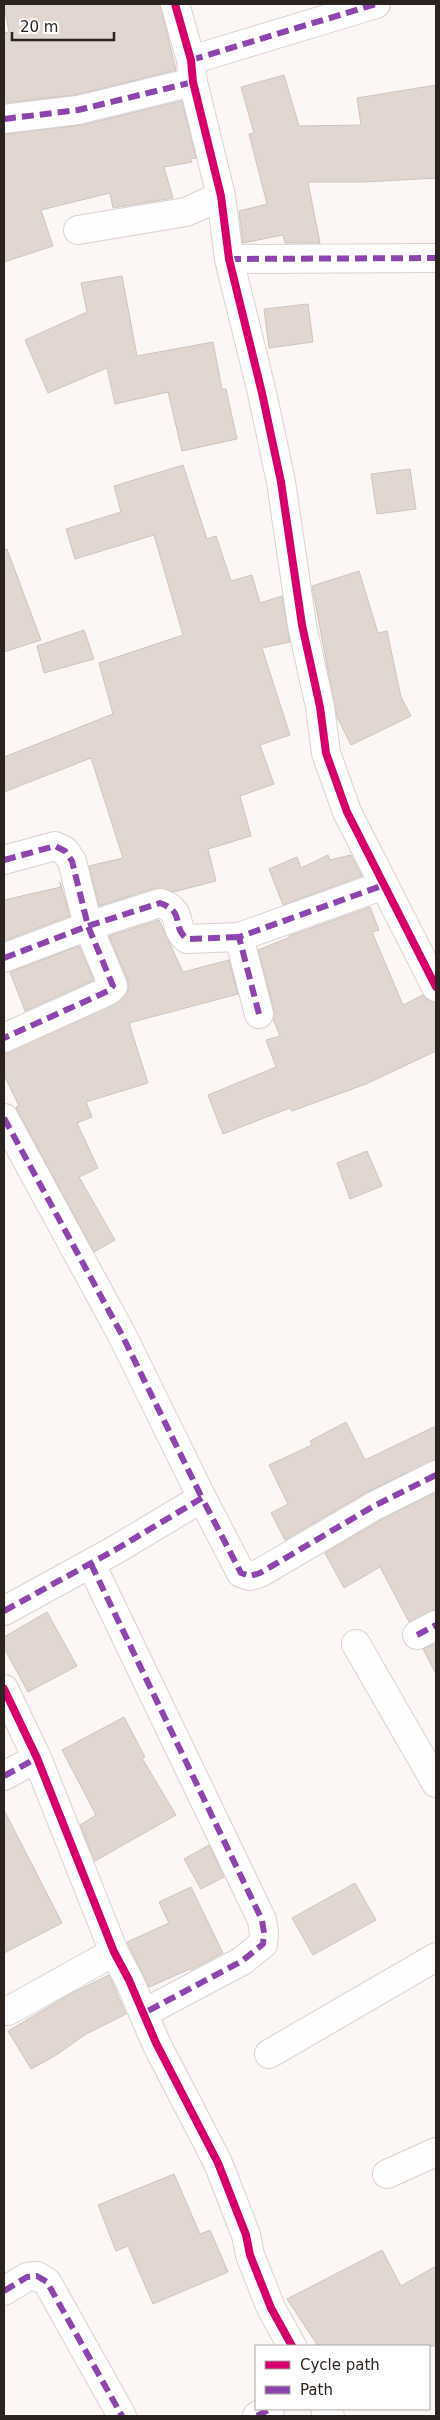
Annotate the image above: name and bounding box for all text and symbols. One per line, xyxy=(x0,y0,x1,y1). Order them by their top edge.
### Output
scale bar xyxy=(12,10,115,42)
text: 20 m xyxy=(20,18,58,36)
legend xyxy=(255,2345,430,2410)
text: Cycle path xyxy=(300,2356,380,2374)
text: Path xyxy=(300,2381,333,2399)

